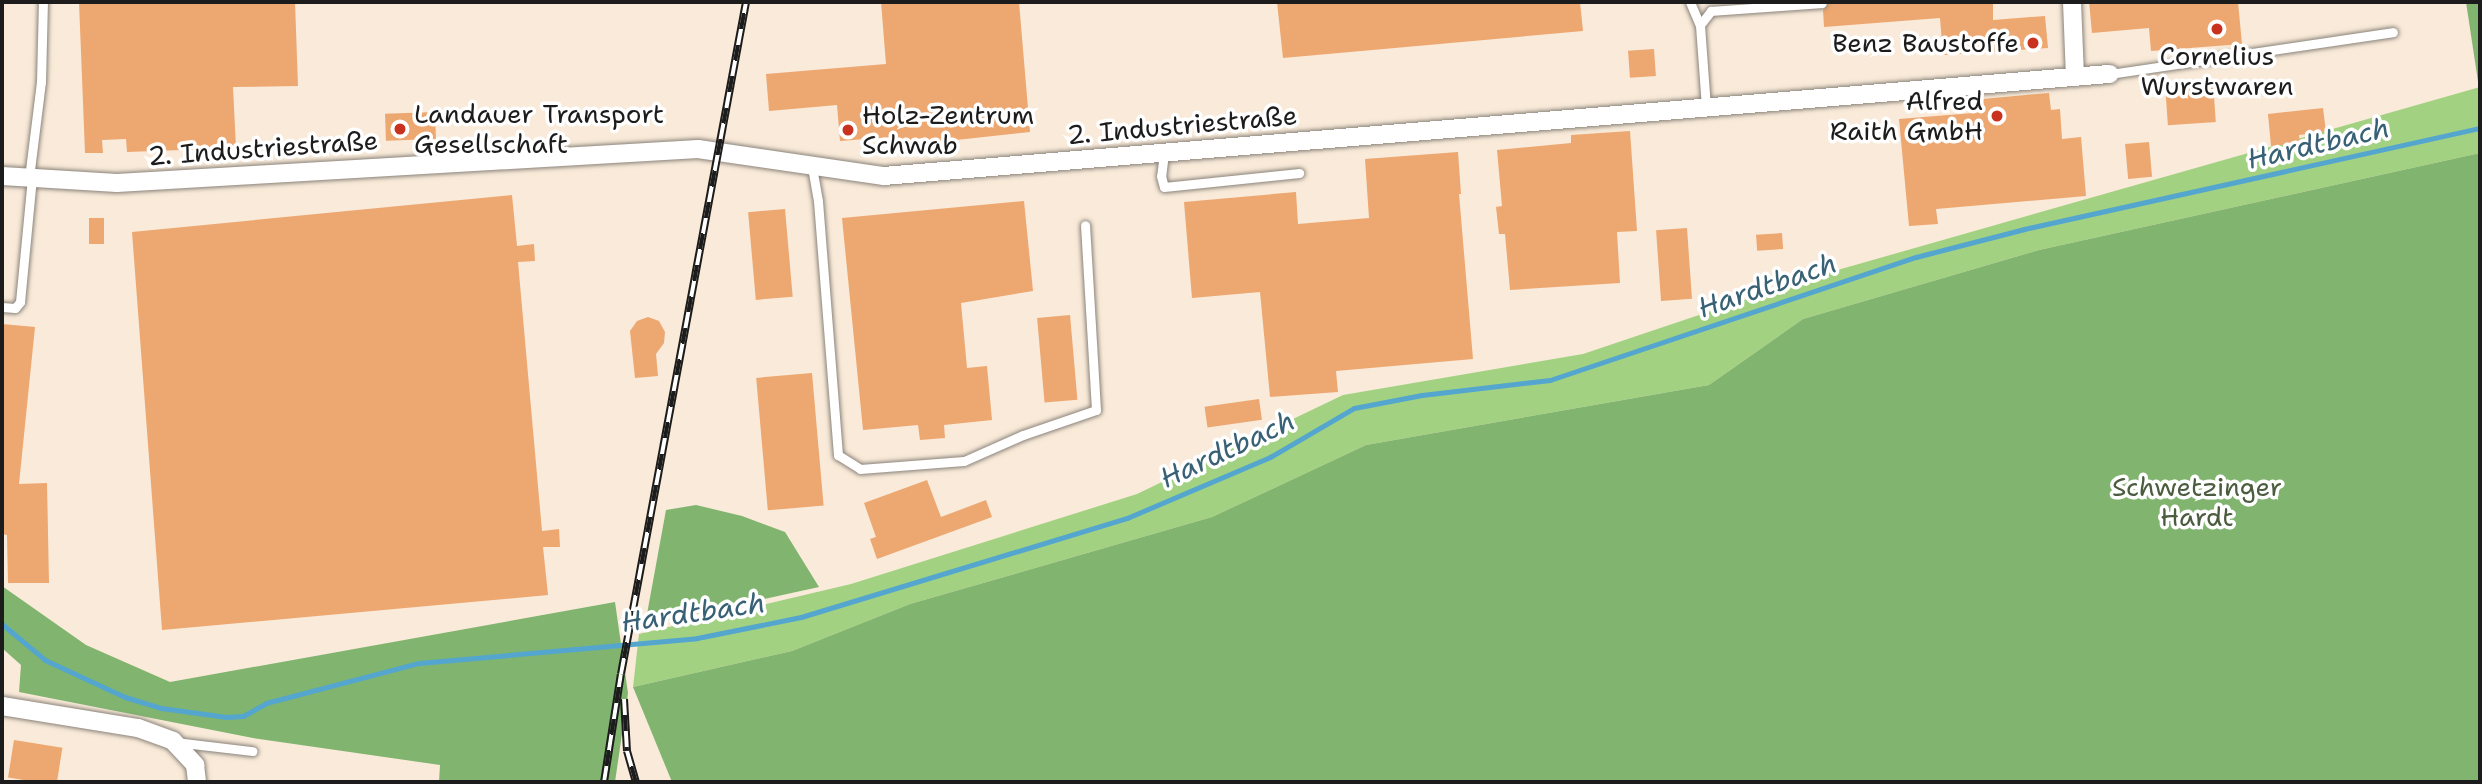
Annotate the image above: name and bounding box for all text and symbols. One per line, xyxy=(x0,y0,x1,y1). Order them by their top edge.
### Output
marker: Cornelius Wurstwaren xyxy=(2209,21,2225,37)
place label: Benz Baustoffe xyxy=(1832,27,2019,59)
marker: Benz Baustoffe xyxy=(2025,35,2041,51)
place label: Cornelius Wurstwaren xyxy=(2140,40,2294,102)
place label: Alfred Raith GmbH xyxy=(1830,85,1983,146)
place label: Landauer Transport Gesellschaft xyxy=(414,98,664,160)
place label: Holz-Zentrum Schwab xyxy=(862,99,1034,160)
street label: 2. Industriestraße xyxy=(1066,99,1298,151)
marker: Alfred Raith GmbH xyxy=(1989,108,2005,124)
water label: Hardtbach xyxy=(2244,110,2392,176)
marker: Landauer Transport Gesellschaft xyxy=(392,121,408,137)
marker: Holz-Zentrum Schwab xyxy=(840,122,856,138)
street label: 2. Industriestraße xyxy=(147,124,379,172)
water label: Hardtbach xyxy=(1693,246,1841,324)
water label: Hardtbach xyxy=(1154,403,1300,495)
park label: Schwetzinger Hardt xyxy=(2112,471,2282,532)
water label: Hardtbach xyxy=(619,585,767,639)

